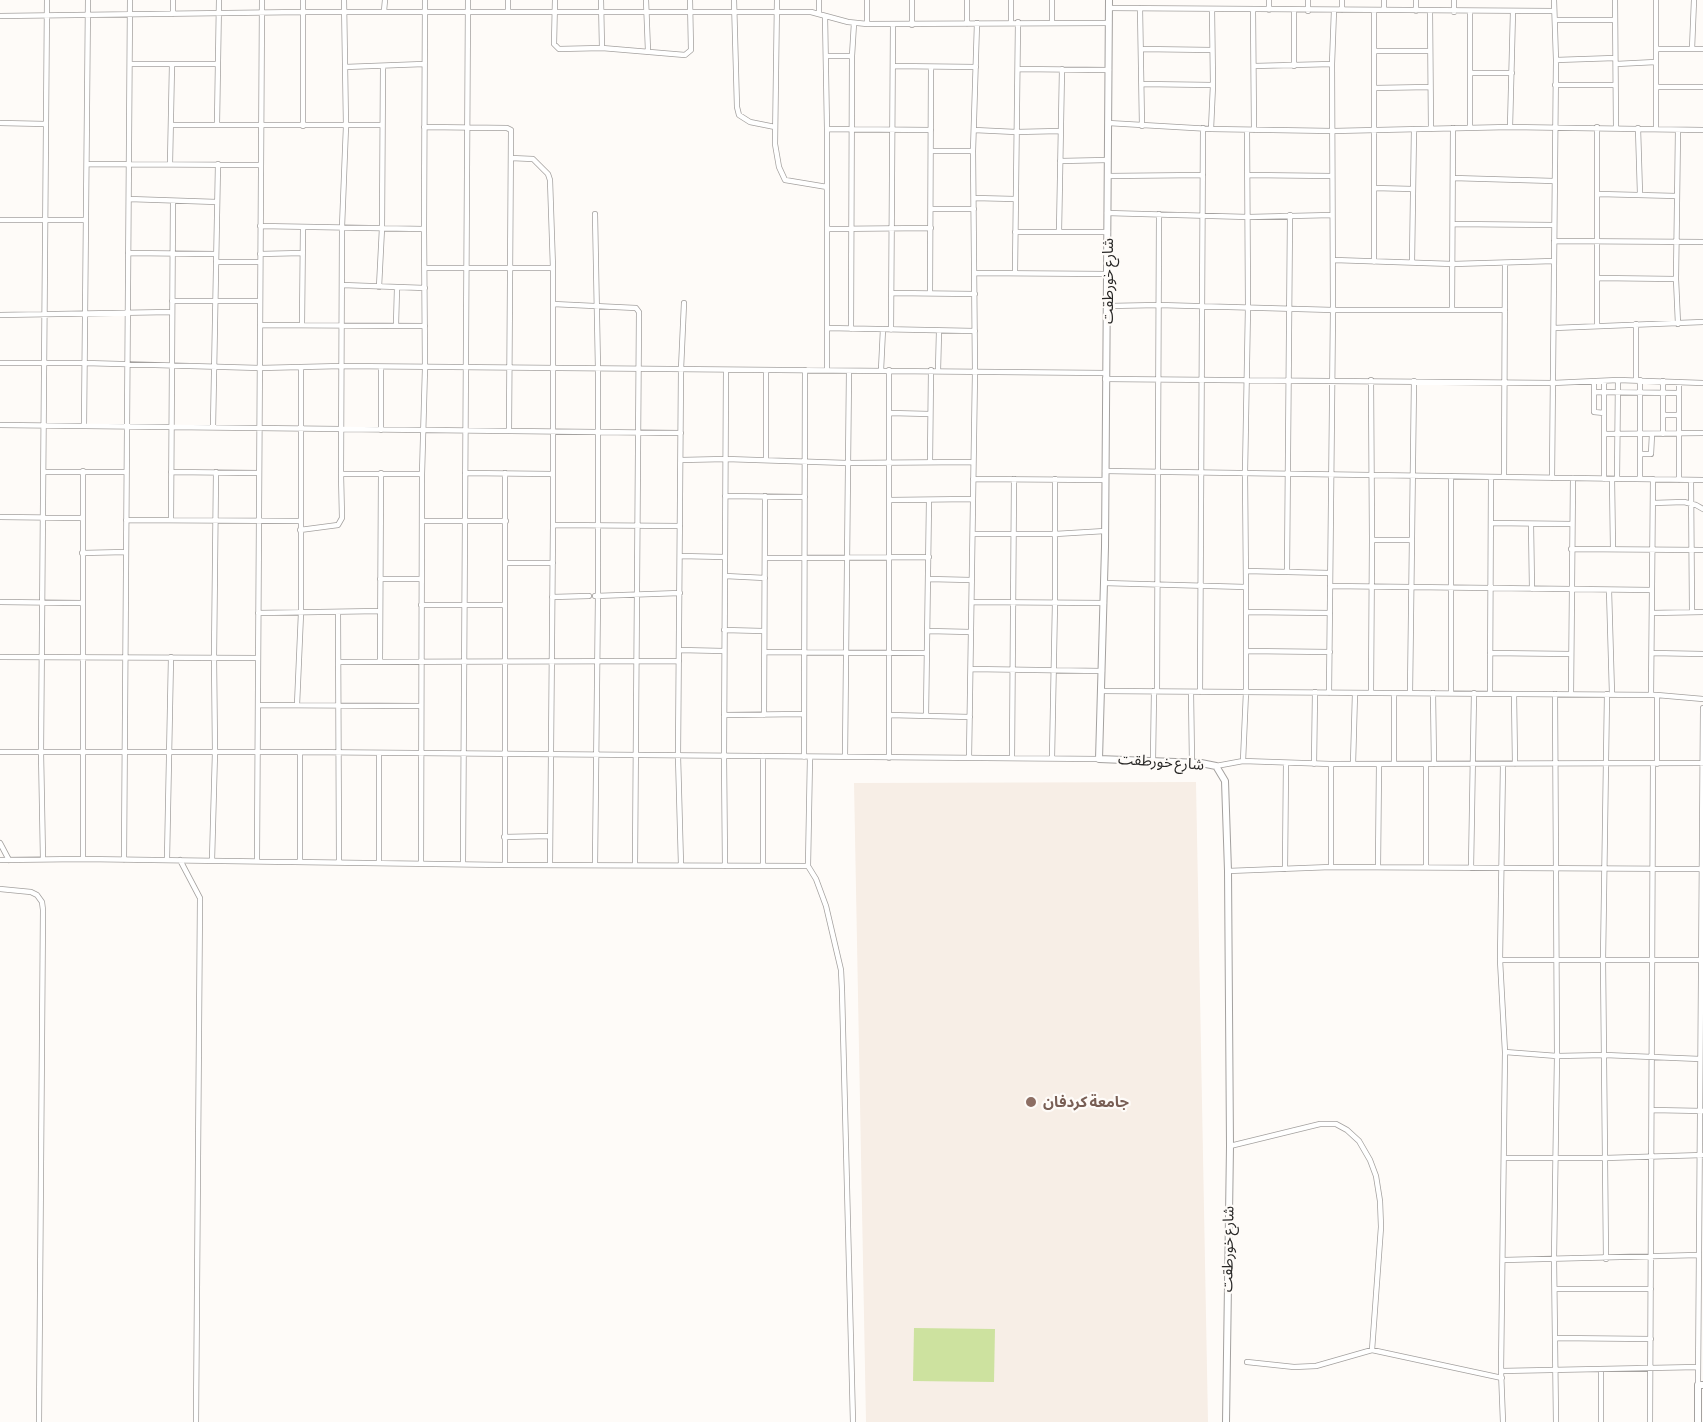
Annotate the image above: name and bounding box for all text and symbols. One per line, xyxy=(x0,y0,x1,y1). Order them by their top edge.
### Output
street label: شارع خورطقت xyxy=(1099,238,1117,324)
street label: شارع خورطقت xyxy=(1117,750,1205,774)
place label: جامعة كردفان xyxy=(1043,1093,1129,1111)
marker: جامعة كردفان xyxy=(1024,1095,1038,1109)
street label: شارع خورطقت xyxy=(1218,1206,1238,1292)

